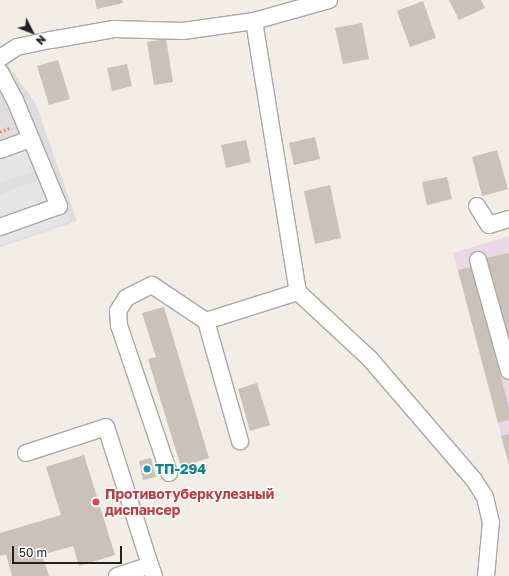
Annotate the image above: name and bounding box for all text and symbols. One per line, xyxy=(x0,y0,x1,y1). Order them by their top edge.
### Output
north arrow xyxy=(12,12,52,52)
text: N xyxy=(34,33,49,48)
place label: ТП-294 xyxy=(155,461,206,477)
marker: ТП-294 xyxy=(142,464,152,474)
place label: Противотуберкулезный диспансер xyxy=(105,486,274,518)
marker: Противотуберкулезный диспансер xyxy=(90,496,102,508)
scale bar xyxy=(14,538,124,564)
text: 50 m xyxy=(19,545,47,560)

